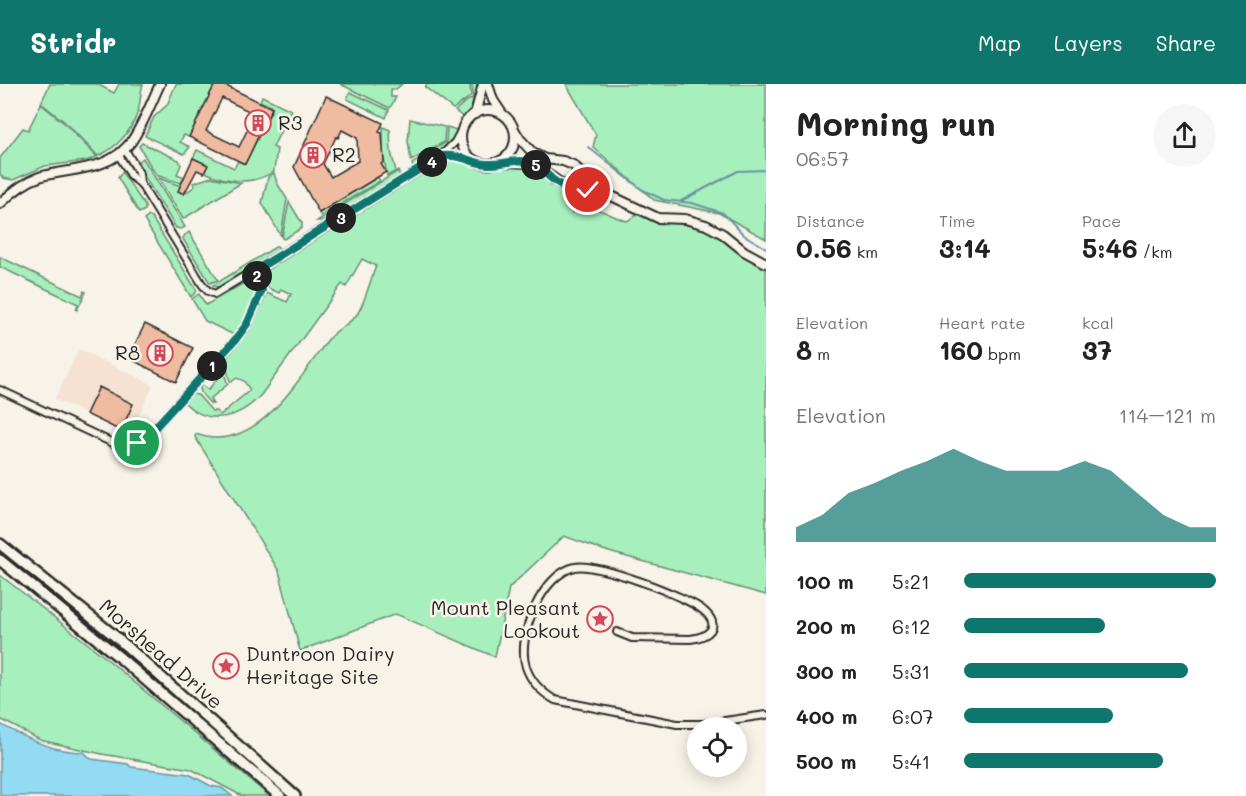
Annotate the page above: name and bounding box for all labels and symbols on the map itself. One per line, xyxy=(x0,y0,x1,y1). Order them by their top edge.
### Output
building icon: R3 xyxy=(243,108,273,138)
place label: R3 xyxy=(278,109,303,135)
building icon: R2 xyxy=(298,140,328,170)
place label: R2 xyxy=(332,141,356,167)
pin: 4 xyxy=(417,147,447,177)
pin: 5 xyxy=(521,150,551,180)
pin xyxy=(562,164,613,215)
pin: 3 xyxy=(326,203,356,233)
pin: 2 xyxy=(242,261,272,291)
building icon: R8 xyxy=(145,338,175,368)
place label: R8 xyxy=(115,339,140,365)
pin: 1 xyxy=(197,351,227,381)
pin xyxy=(111,417,162,468)
street label: Morshead Drive xyxy=(94,592,229,714)
place label: Mount Pleasant Lookout xyxy=(431,594,580,643)
place icon: Mount Pleasant Lookout xyxy=(585,604,615,634)
place label: Duntroon Dairy Heritage Site xyxy=(246,640,395,689)
place icon: Duntroon Dairy Heritage Site xyxy=(211,651,241,681)

